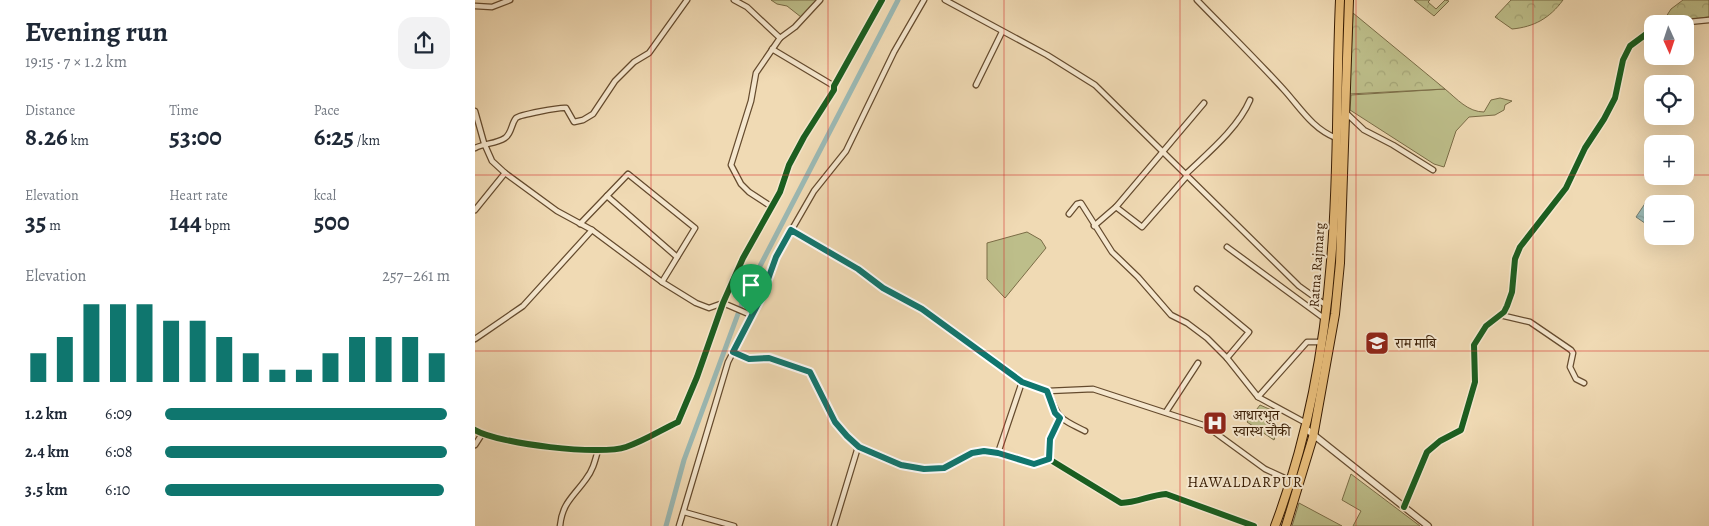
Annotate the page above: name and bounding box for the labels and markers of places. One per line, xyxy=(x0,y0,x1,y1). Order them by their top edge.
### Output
pin xyxy=(730,264,772,315)
school or university icon: राम माबि xyxy=(1364,330,1390,356)
place label: राम माबि xyxy=(1394,334,1437,353)
place label: आधारभुत स्वास्थ चौकी xyxy=(1232,406,1291,441)
hospital icon: आधारभुत स्वास्थ चौकी xyxy=(1202,410,1228,436)

